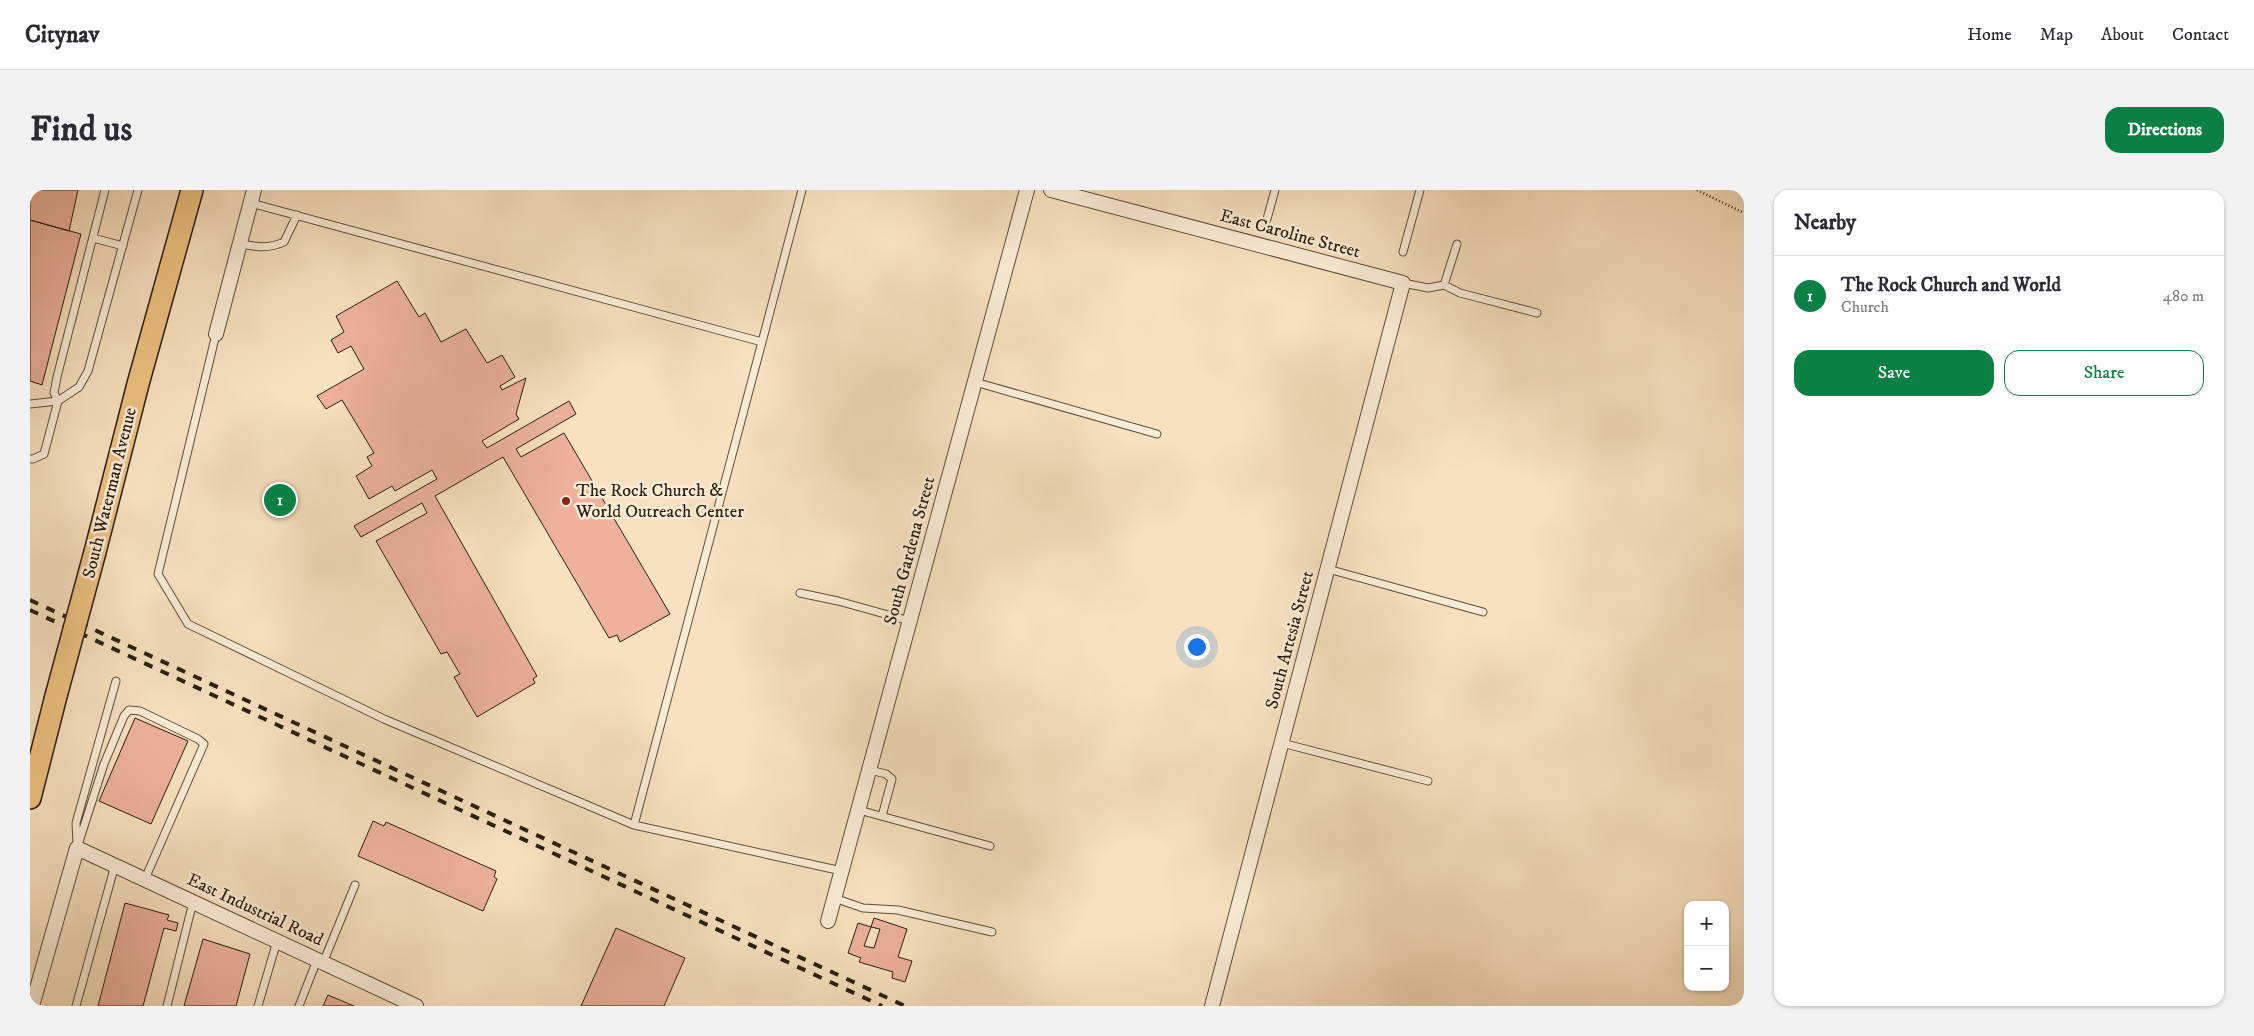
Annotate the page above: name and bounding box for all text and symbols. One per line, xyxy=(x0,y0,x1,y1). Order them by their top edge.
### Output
text: Citynav xyxy=(25,20,99,50)
text: Home xyxy=(1967,24,2012,46)
text: Map xyxy=(2040,24,2073,46)
text: About xyxy=(2101,24,2144,46)
text: Contact xyxy=(2172,24,2229,46)
button: Directions xyxy=(2105,107,2224,153)
text: Find us xyxy=(30,108,132,152)
street label: East Caroline Street xyxy=(1217,205,1363,263)
text: Nearby xyxy=(1794,210,1856,236)
text: The Rock Church and World xyxy=(1841,274,2061,297)
text: 1 xyxy=(1807,286,1813,306)
text: 480 m xyxy=(2163,286,2204,306)
text: Church xyxy=(1841,297,1889,317)
button: Save xyxy=(1794,350,1994,396)
button: Share xyxy=(2004,350,2204,396)
street label: South Waterman Avenue xyxy=(78,405,142,581)
street label: South Gardena Street xyxy=(880,474,940,628)
place label: The Rock Church & World Outreach Center xyxy=(575,480,744,523)
pin: 1 xyxy=(264,481,296,519)
marker: The Rock Church & World Outreach Center xyxy=(560,495,572,507)
street label: South Artesia Street xyxy=(1261,568,1319,711)
your location xyxy=(1184,634,1210,660)
street label: East Industrial Road xyxy=(183,869,327,951)
map controls xyxy=(1684,901,1729,991)
button: + xyxy=(1684,901,1729,946)
button: − xyxy=(1684,946,1729,991)

